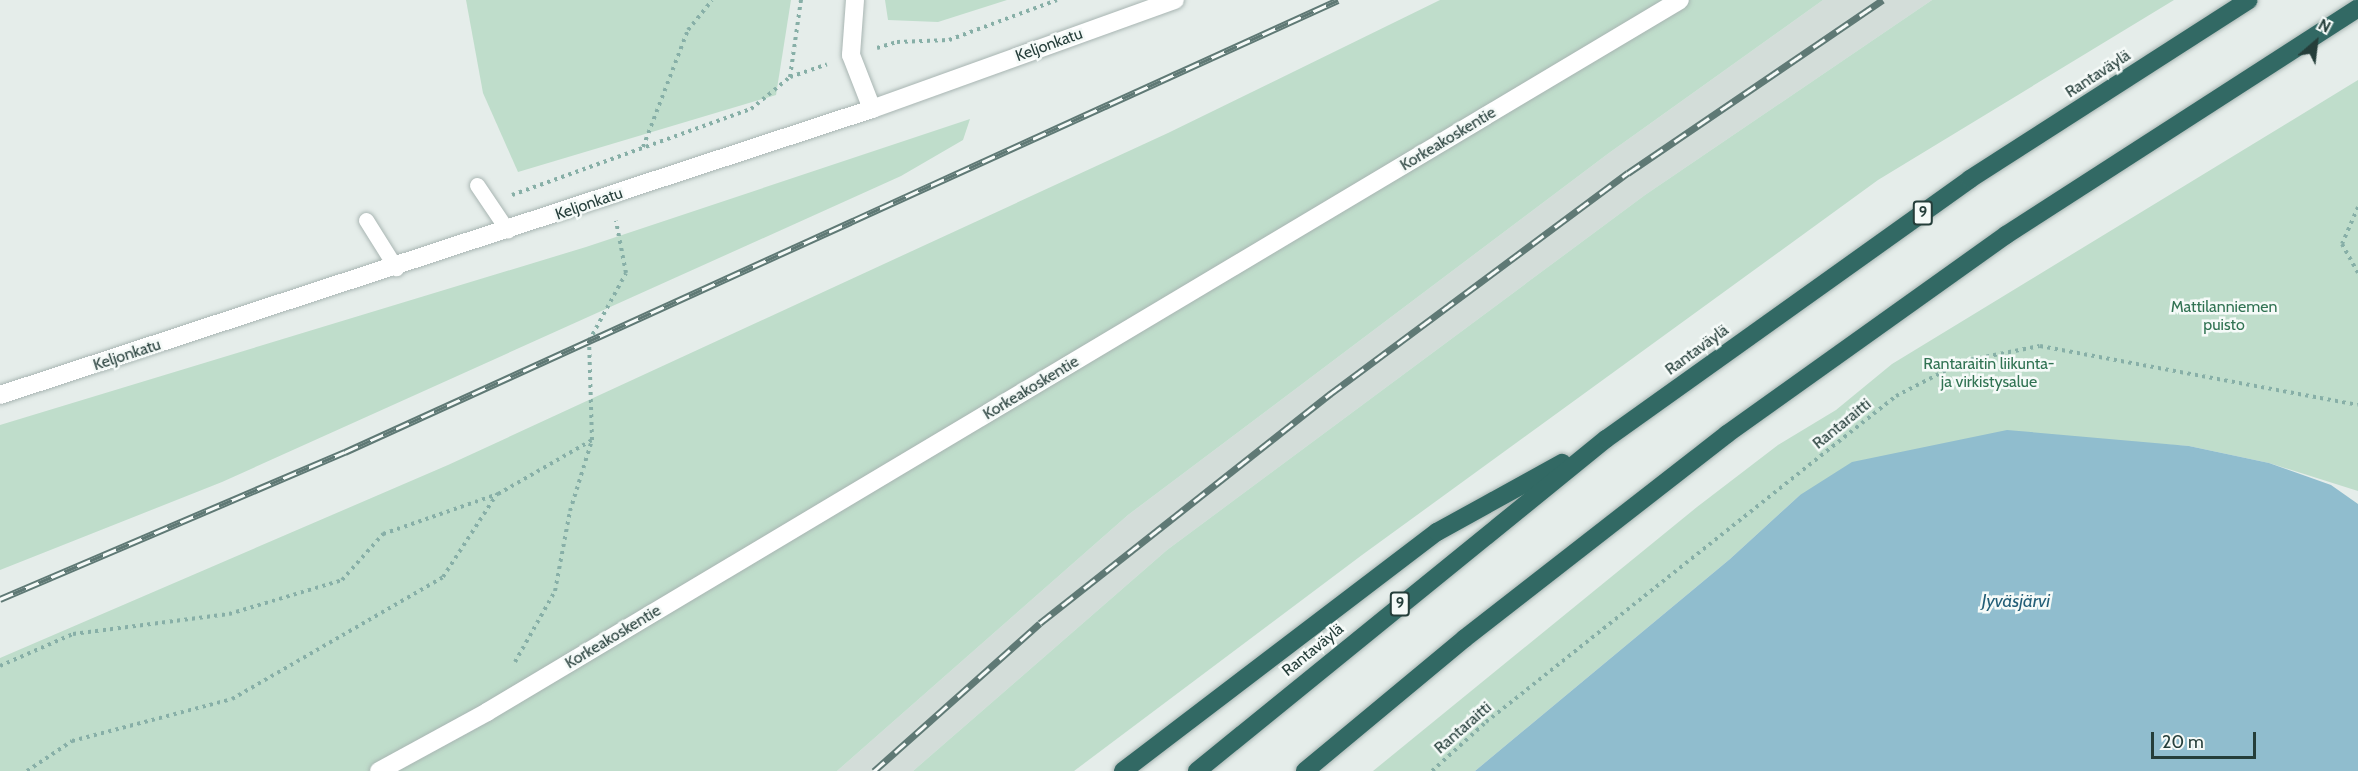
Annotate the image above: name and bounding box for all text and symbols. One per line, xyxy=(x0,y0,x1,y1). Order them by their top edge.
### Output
north arrow xyxy=(2286,12,2346,72)
text: N xyxy=(2315,15,2334,37)
street label: Keljonkatu xyxy=(1013,24,1085,66)
street label: Rantaväylä xyxy=(2062,46,2134,102)
street label: Korkeakoskentie xyxy=(1397,103,1499,175)
street label: Keljonkatu xyxy=(553,184,625,224)
road number: 9 xyxy=(1912,201,1934,225)
park label: Mattilanniemen puisto xyxy=(2171,297,2277,335)
street label: Rantaväylä xyxy=(1662,321,1732,379)
street label: Keljonkatu xyxy=(91,335,163,375)
street label: Korkeakoskentie xyxy=(980,352,1082,424)
park label: Rantaraitin liikunta- ja virkistysalue xyxy=(1923,354,2055,392)
street label: Rantaraitti xyxy=(1809,395,1875,453)
water label: Jyväsjärvi xyxy=(1982,590,2050,612)
road number: 9 xyxy=(1390,592,1410,616)
street label: Korkeakoskentie xyxy=(562,601,664,673)
street label: Rantaväylä xyxy=(1278,619,1348,681)
street label: Rantaraitti xyxy=(1431,698,1495,758)
scale bar xyxy=(2154,720,2259,758)
text: 20 m xyxy=(2162,731,2204,753)

